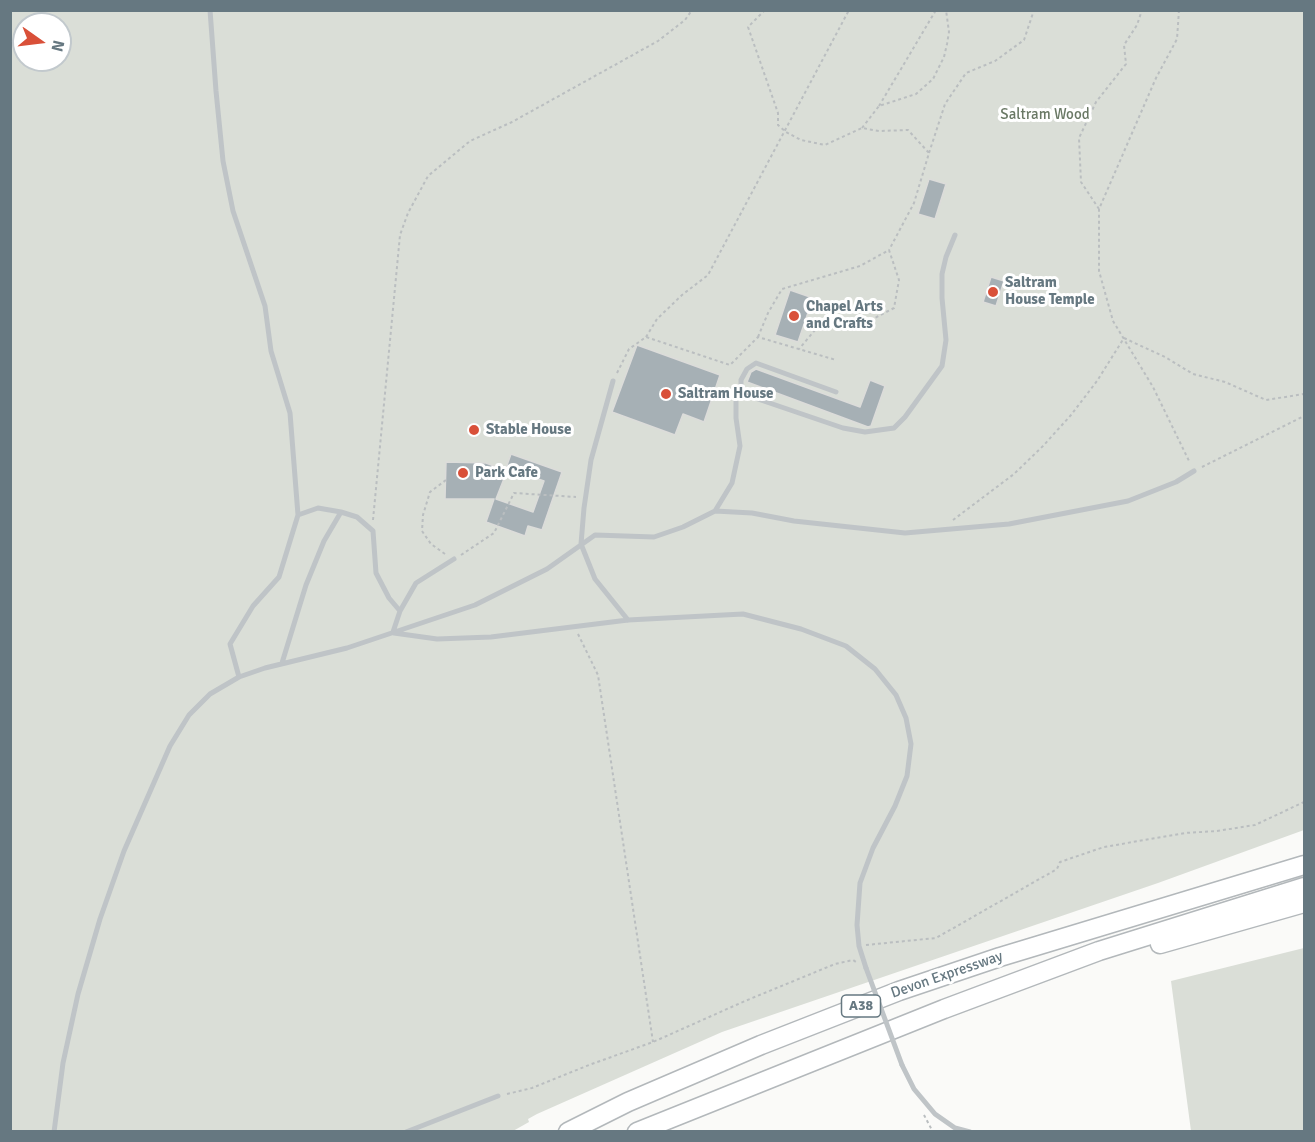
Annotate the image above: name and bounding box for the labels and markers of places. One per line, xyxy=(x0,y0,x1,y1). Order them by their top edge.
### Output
place label: Saltram House Temple xyxy=(1005,274,1095,309)
marker: Saltram House Temple xyxy=(986,285,1000,299)
place label: Chapel Arts and Crafts xyxy=(806,298,883,333)
marker: Chapel Arts and Crafts xyxy=(787,309,801,323)
place label: Saltram House xyxy=(678,385,774,403)
marker: Saltram House xyxy=(659,387,673,401)
place label: Stable House xyxy=(486,421,571,439)
marker: Stable House xyxy=(467,423,481,437)
place label: Park Cafe xyxy=(475,464,538,482)
marker: Park Cafe xyxy=(456,466,470,480)

